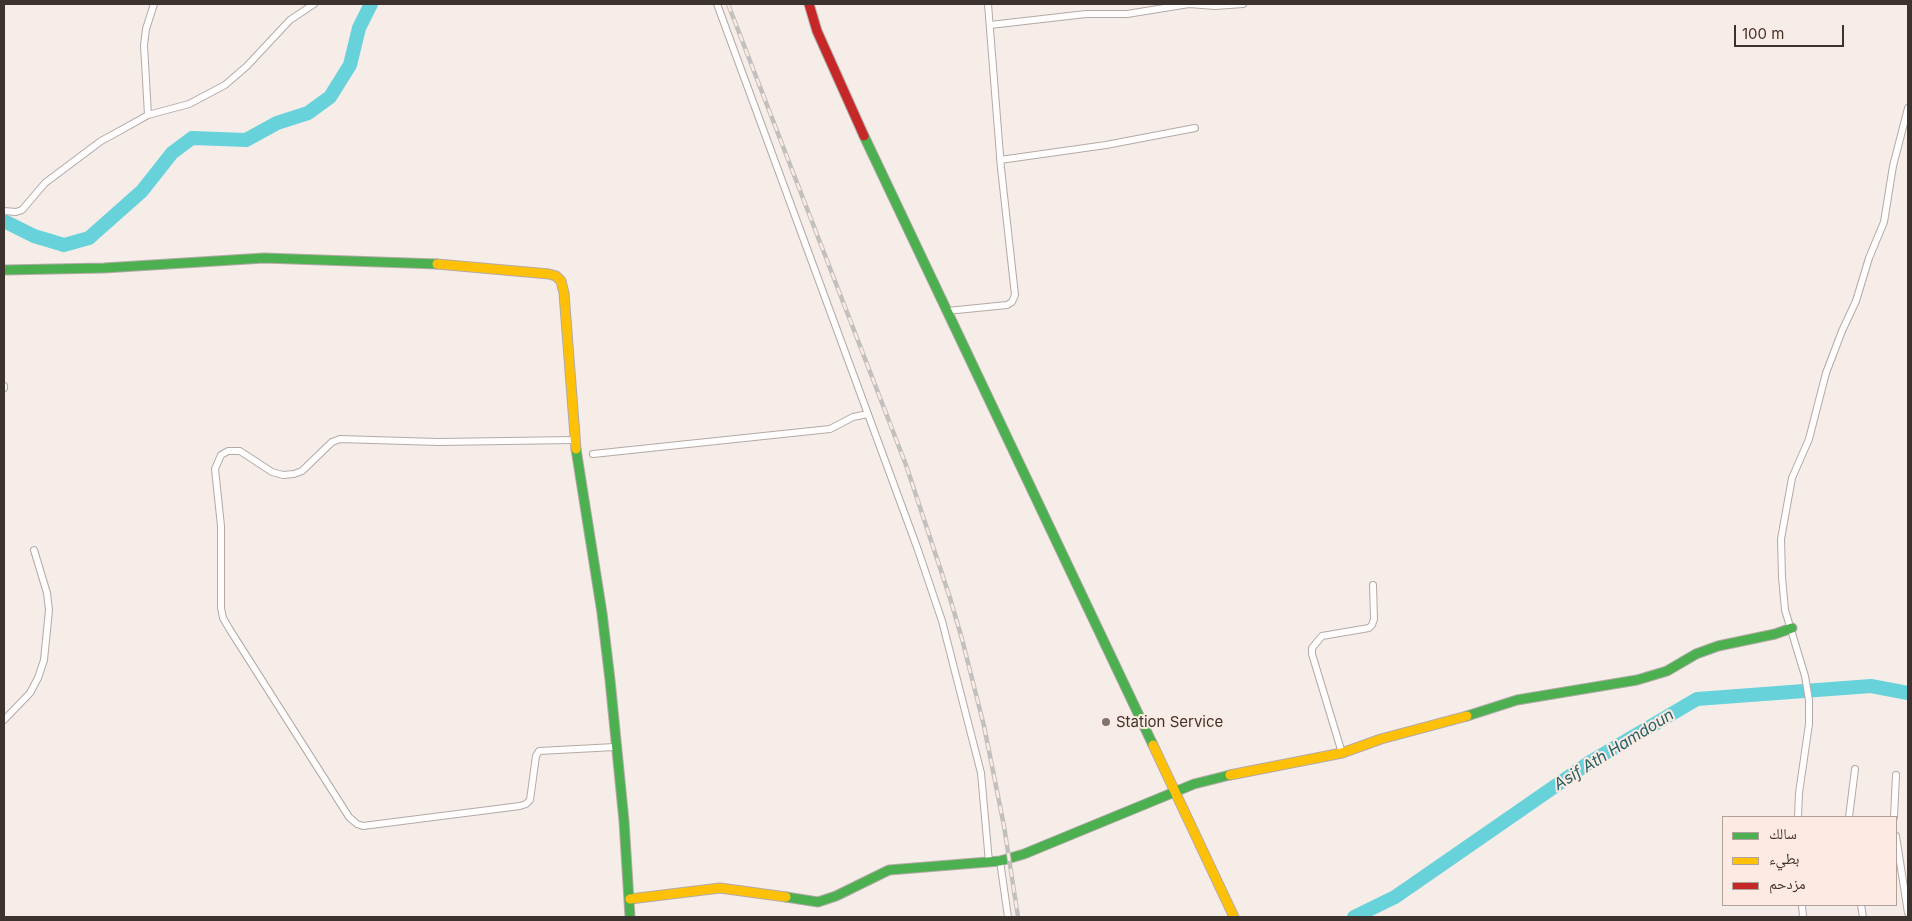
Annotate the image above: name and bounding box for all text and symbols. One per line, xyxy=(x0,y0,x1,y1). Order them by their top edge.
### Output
scale bar xyxy=(1737,15,1847,47)
text: 100 m xyxy=(1742,24,1784,43)
water label: Asif Ath Hamdoun xyxy=(1550,705,1678,795)
place label: Station Service xyxy=(1116,713,1223,731)
marker: Station Service xyxy=(1100,716,1112,728)
legend xyxy=(1722,816,1897,906)
text: سالك xyxy=(1769,824,1797,843)
text: بطيء xyxy=(1769,849,1799,868)
text: مزدحم xyxy=(1769,874,1806,893)

